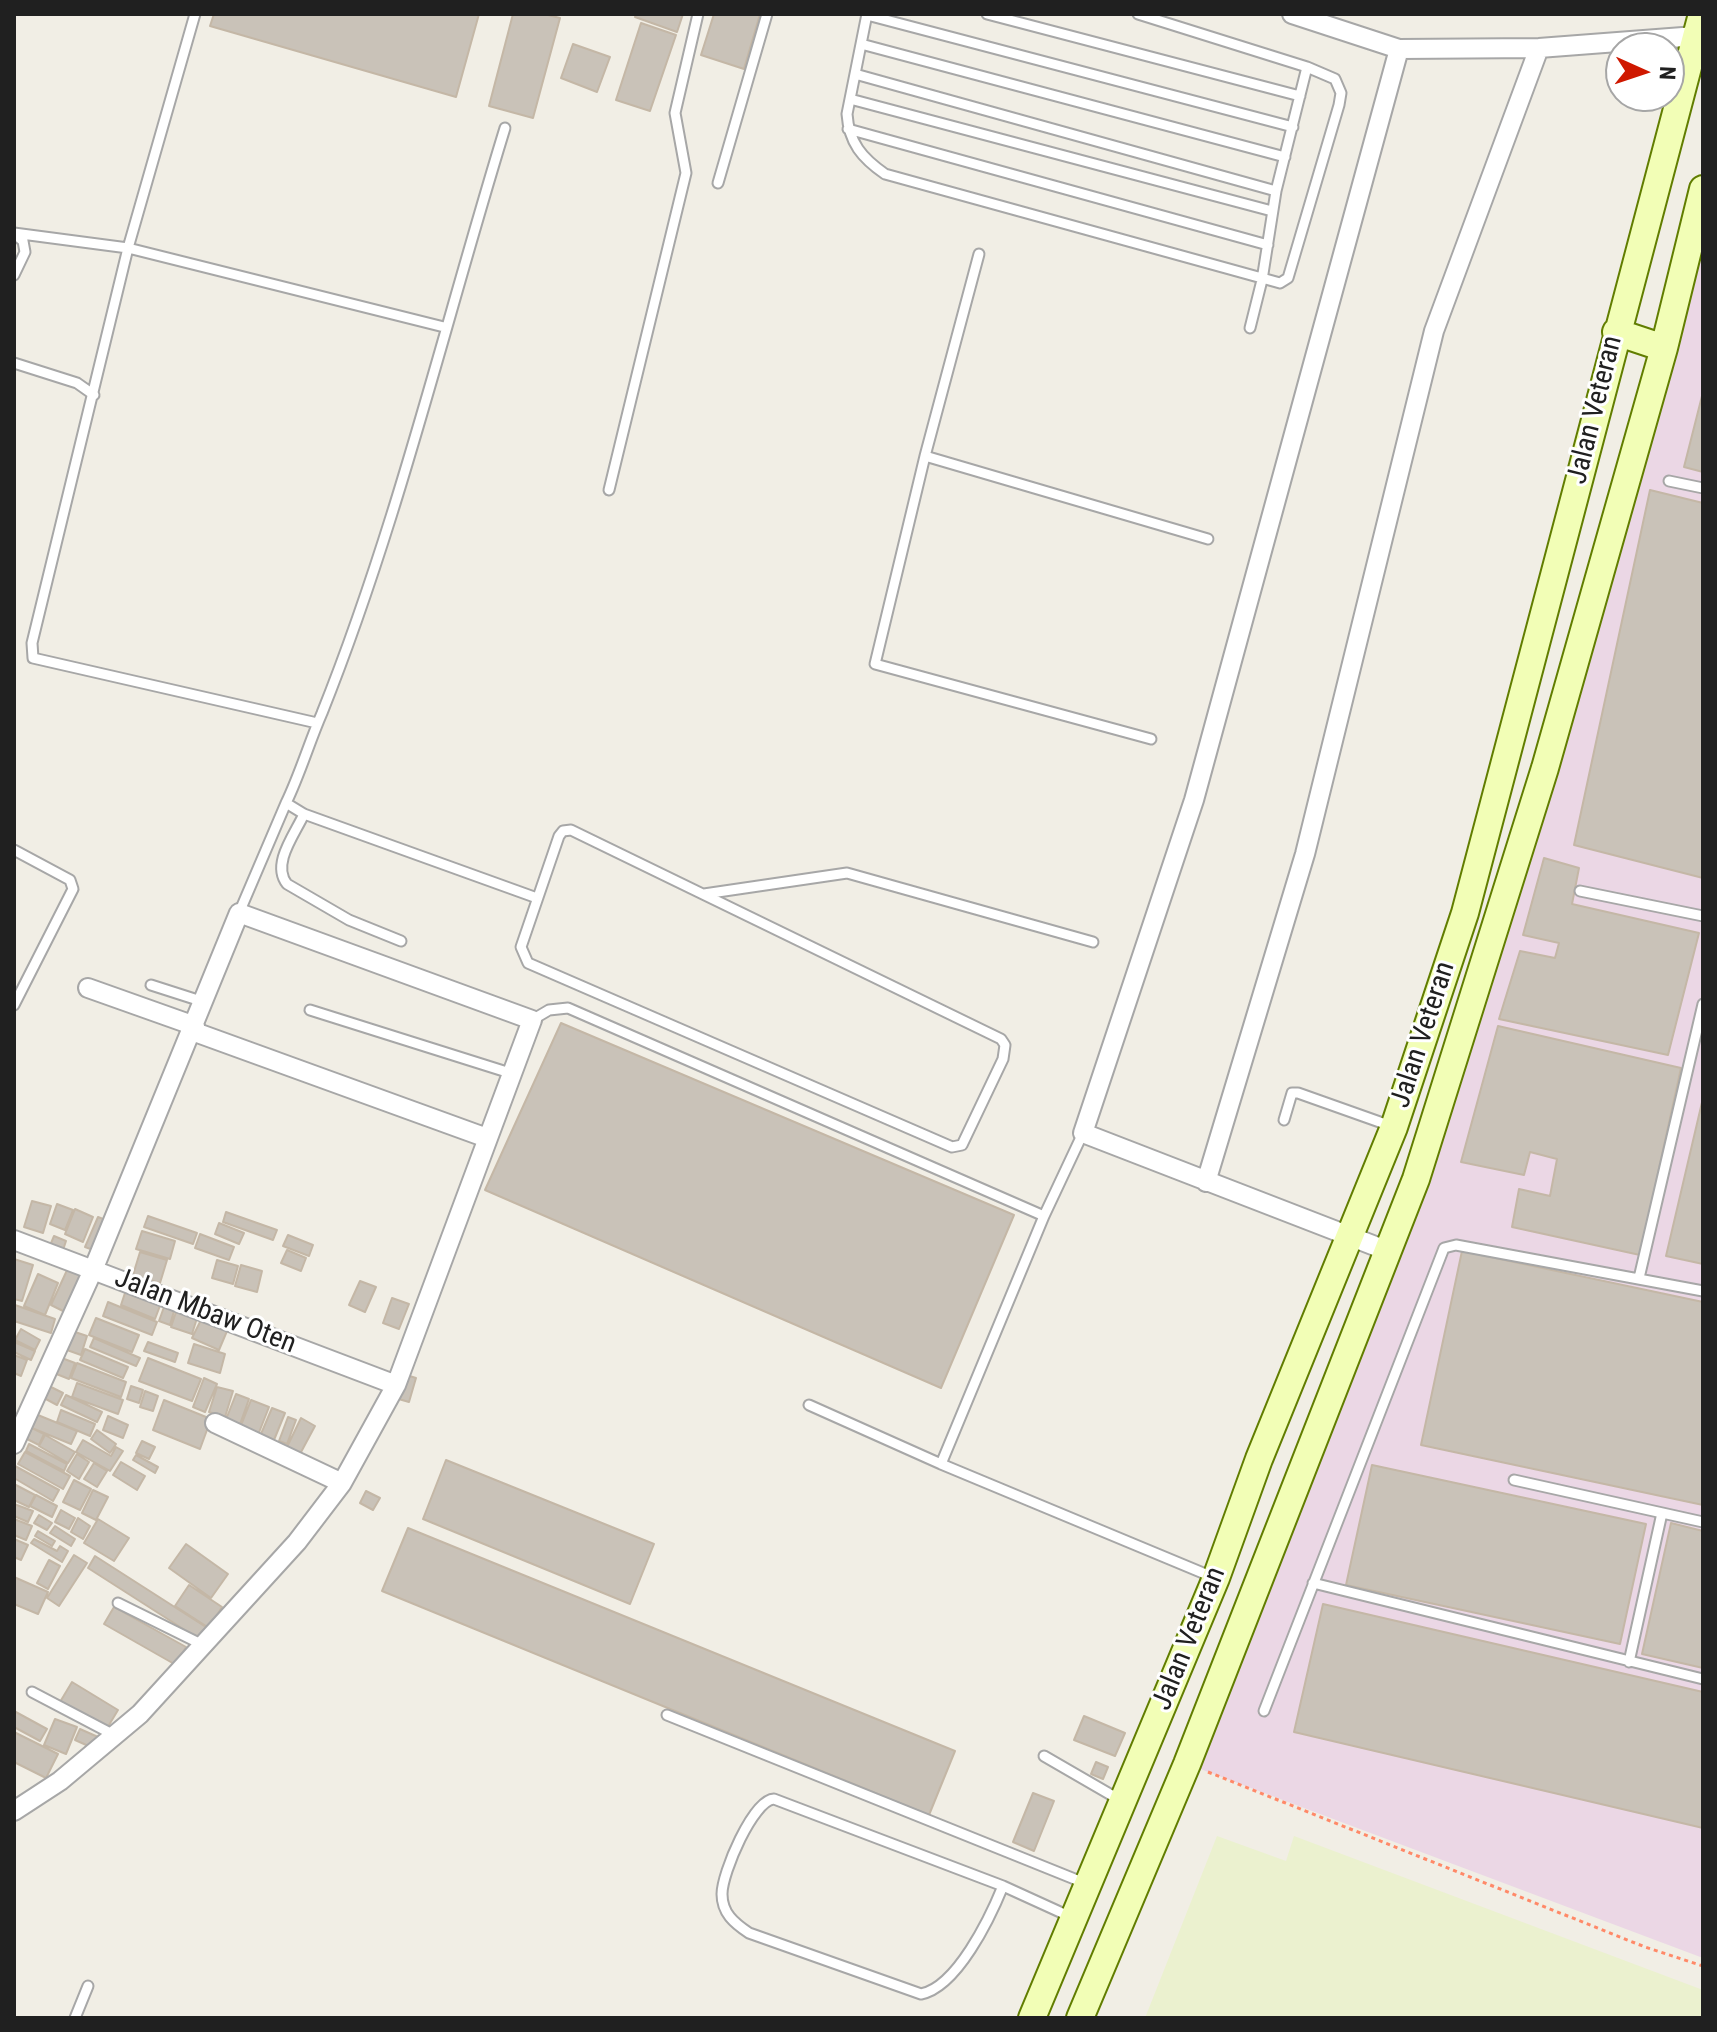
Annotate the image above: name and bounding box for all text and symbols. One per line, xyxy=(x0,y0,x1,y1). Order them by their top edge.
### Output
north arrow xyxy=(1605,32,1685,112)
text: N xyxy=(1655,66,1680,81)
street label: Jalan Veteran xyxy=(1561,333,1631,487)
street label: Jalan Veteran xyxy=(1385,958,1463,1112)
street label: Jalan Mbaw Oten xyxy=(110,1262,300,1362)
street label: Jalan Veteran xyxy=(1146,1563,1234,1715)

